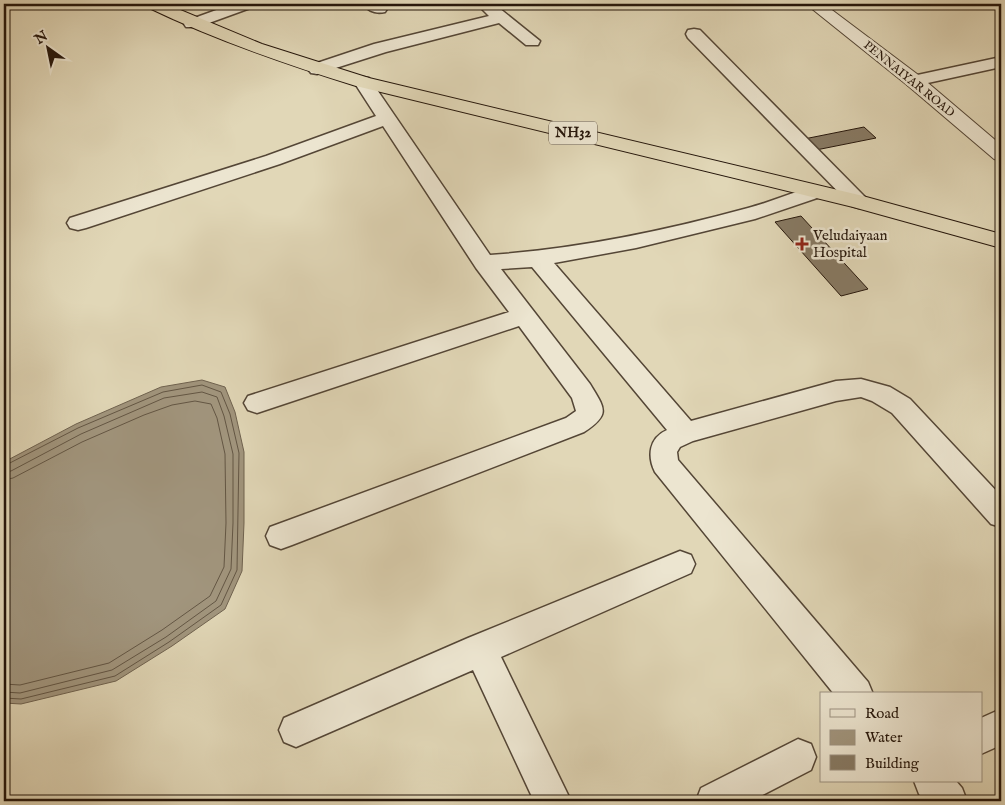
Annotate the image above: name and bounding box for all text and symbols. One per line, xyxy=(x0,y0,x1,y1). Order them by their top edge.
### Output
north arrow xyxy=(22,22,72,72)
text: N xyxy=(31,27,51,49)
street label: PENNAIYAR ROAD xyxy=(860,38,958,121)
road number: NH32 xyxy=(549,122,597,144)
place label: Veludaiyaan Hospital xyxy=(812,226,887,262)
marker: Veludaiyaan Hospital xyxy=(795,237,809,251)
legend xyxy=(820,692,982,782)
text: Road xyxy=(865,704,900,723)
text: Water xyxy=(865,728,903,747)
text: Building xyxy=(865,754,920,773)

